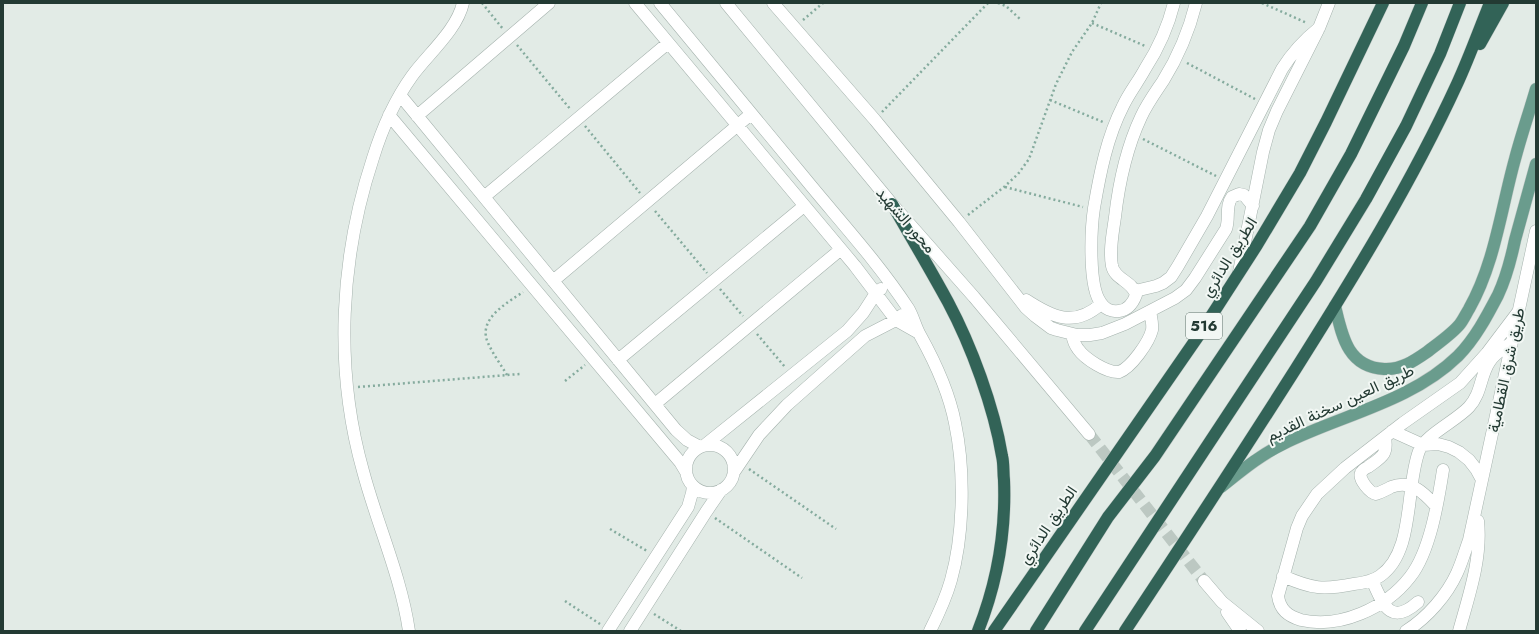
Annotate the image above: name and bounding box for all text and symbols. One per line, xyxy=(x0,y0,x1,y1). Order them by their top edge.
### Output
street label: محور الشهيد xyxy=(871,182,941,258)
street label: الطريق الدائري xyxy=(1195,213,1264,302)
street label: طريق شرق القطامية xyxy=(1482,306,1530,434)
road number: 516 xyxy=(1186,313,1222,339)
street label: طريق العين سخنة القديم xyxy=(1262,359,1418,447)
street label: الطريق الدائري xyxy=(1013,481,1084,570)

